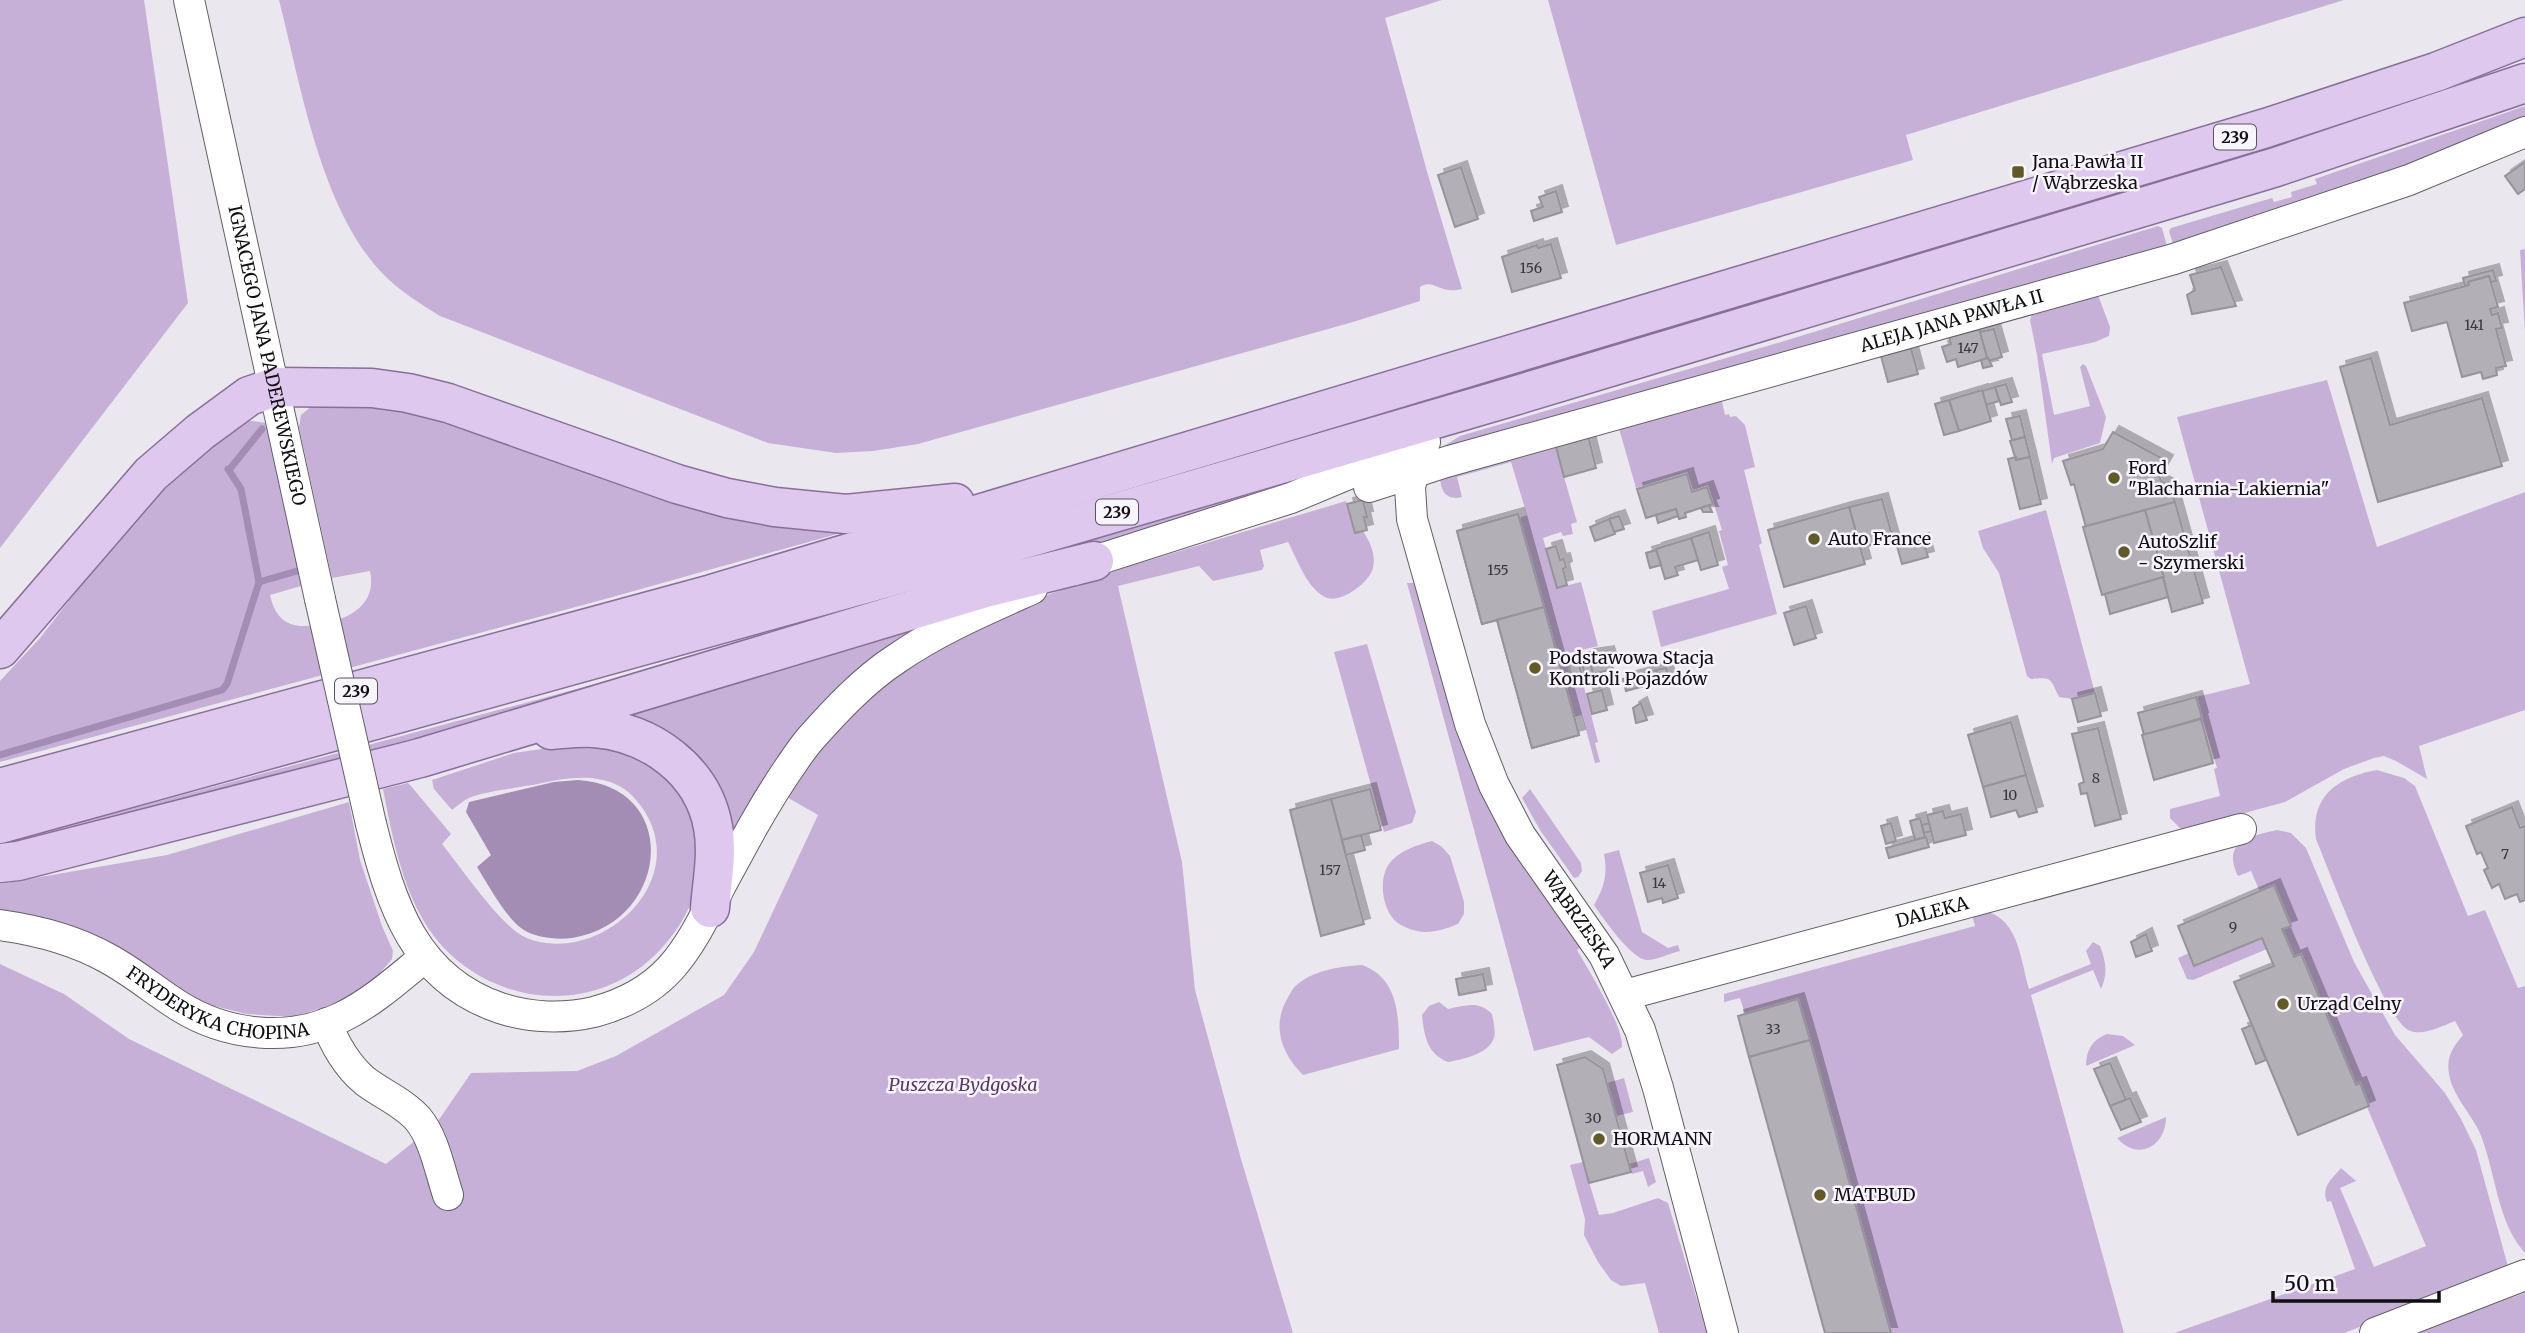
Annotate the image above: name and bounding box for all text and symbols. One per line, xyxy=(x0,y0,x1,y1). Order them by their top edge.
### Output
road number: 239 xyxy=(2214,125,2256,150)
place label: Jana Pawła II / Wąbrzeska xyxy=(2031,150,2143,194)
marker: Jana Pawła II / Wąbrzeska xyxy=(2010,164,2026,180)
street label: IGNACEGO JANA PADEREWSKIEGO xyxy=(223,203,311,508)
house number: 156 xyxy=(1520,259,1542,277)
street label: ALEJA JANA PAWŁA II xyxy=(1856,284,2046,357)
house number: 141 xyxy=(2464,316,2484,334)
house number: 147 xyxy=(1958,339,1978,357)
place label: Ford "Blacharnia-Lakiernia" xyxy=(2128,456,2329,500)
marker: Ford "Blacharnia-Lakiernia" xyxy=(2106,470,2122,486)
road number: 239 xyxy=(1096,499,1138,524)
place label: Auto France xyxy=(1827,527,1931,550)
place label: AutoSzlif - Szymerski xyxy=(2137,530,2245,574)
marker: Auto France xyxy=(1806,531,1822,547)
marker: AutoSzlif - Szymerski xyxy=(2116,544,2132,560)
house number: 155 xyxy=(1487,561,1509,579)
place label: Podstawowa Stacja Kontroli Pojazdów xyxy=(1549,646,1714,690)
marker: Podstawowa Stacja Kontroli Pojazdów xyxy=(1527,660,1543,676)
road number: 239 xyxy=(335,678,377,704)
house number: 8 xyxy=(2092,769,2100,787)
house number: 10 xyxy=(2003,786,2017,804)
house number: 7 xyxy=(2501,845,2509,863)
house number: 157 xyxy=(1319,861,1341,879)
street label: WĄBRZESKA xyxy=(1537,865,1621,972)
house number: 14 xyxy=(1652,874,1666,892)
street label: DALEKA xyxy=(1893,891,1971,933)
house number: 9 xyxy=(2229,918,2237,936)
street label: FRYDERYKA CHOPINA xyxy=(122,961,311,1044)
place label: Urząd Celny xyxy=(2297,992,2402,1015)
marker: Urząd Celny xyxy=(2275,996,2291,1012)
house number: 33 xyxy=(1765,1020,1781,1038)
park label: Puszcza Bydgoska xyxy=(888,1073,1038,1096)
house number: 30 xyxy=(1585,1109,1601,1127)
place label: HORMANN xyxy=(1613,1127,1712,1150)
marker: HORMANN xyxy=(1591,1131,1607,1147)
place label: MATBUD xyxy=(1834,1183,1915,1206)
marker: MATBUD xyxy=(1812,1187,1828,1203)
scale bar xyxy=(2273,1260,2439,1304)
text: 50 m xyxy=(2284,1270,2335,1297)

